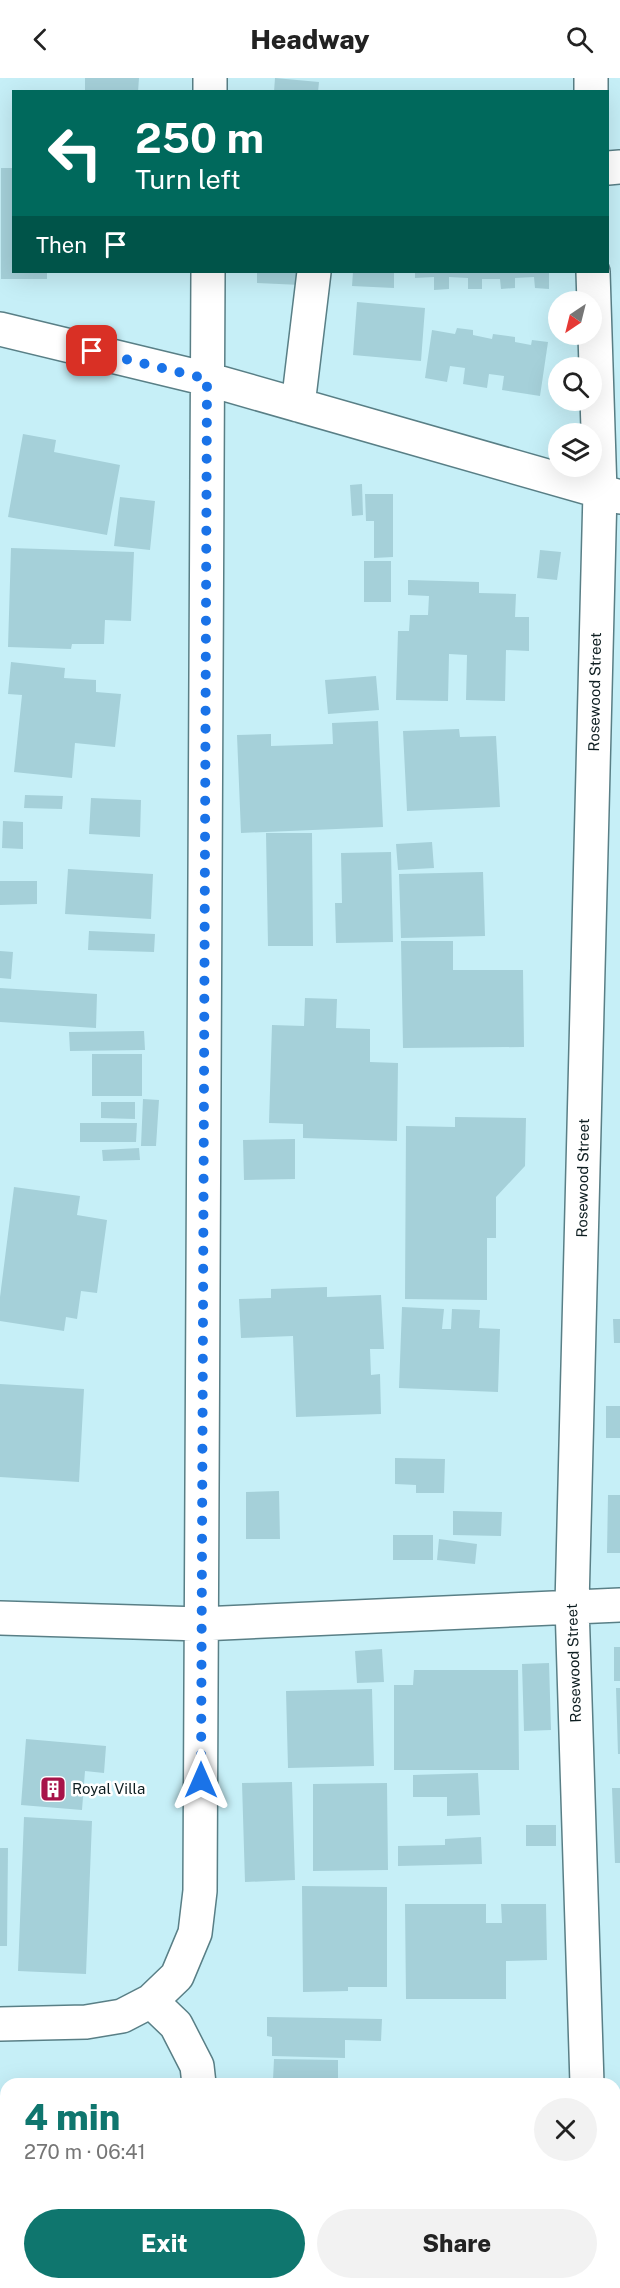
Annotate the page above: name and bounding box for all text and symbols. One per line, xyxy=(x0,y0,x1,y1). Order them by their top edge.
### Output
icon: back xyxy=(24,23,57,56)
text: Headway xyxy=(250,23,370,55)
icon: search xyxy=(563,23,596,56)
text: 250 m xyxy=(135,113,264,162)
icon: left xyxy=(36,114,114,192)
text: Turn left xyxy=(135,163,241,195)
icon: arrive xyxy=(99,228,132,261)
text: Then xyxy=(36,232,87,258)
north arrow xyxy=(548,291,602,345)
map controls xyxy=(548,291,602,477)
pin xyxy=(66,325,117,376)
icon: arrive xyxy=(75,334,108,367)
button: search xyxy=(548,357,602,411)
button: layers xyxy=(548,423,602,477)
street label: Rosewood Street xyxy=(585,632,604,752)
street label: Rosewood Street xyxy=(573,1118,592,1238)
street label: Rosewood Street xyxy=(563,1603,584,1723)
position arrow xyxy=(169,1748,233,1812)
building icon: Royal Villa xyxy=(38,1774,68,1804)
place label: Royal Villa xyxy=(72,1780,145,1797)
text: 4 min xyxy=(24,2096,120,2138)
button: close xyxy=(534,2098,597,2161)
text: 270 m · 06:41 xyxy=(24,2140,146,2164)
button: Exit xyxy=(24,2209,305,2278)
button: Share xyxy=(317,2209,597,2278)

